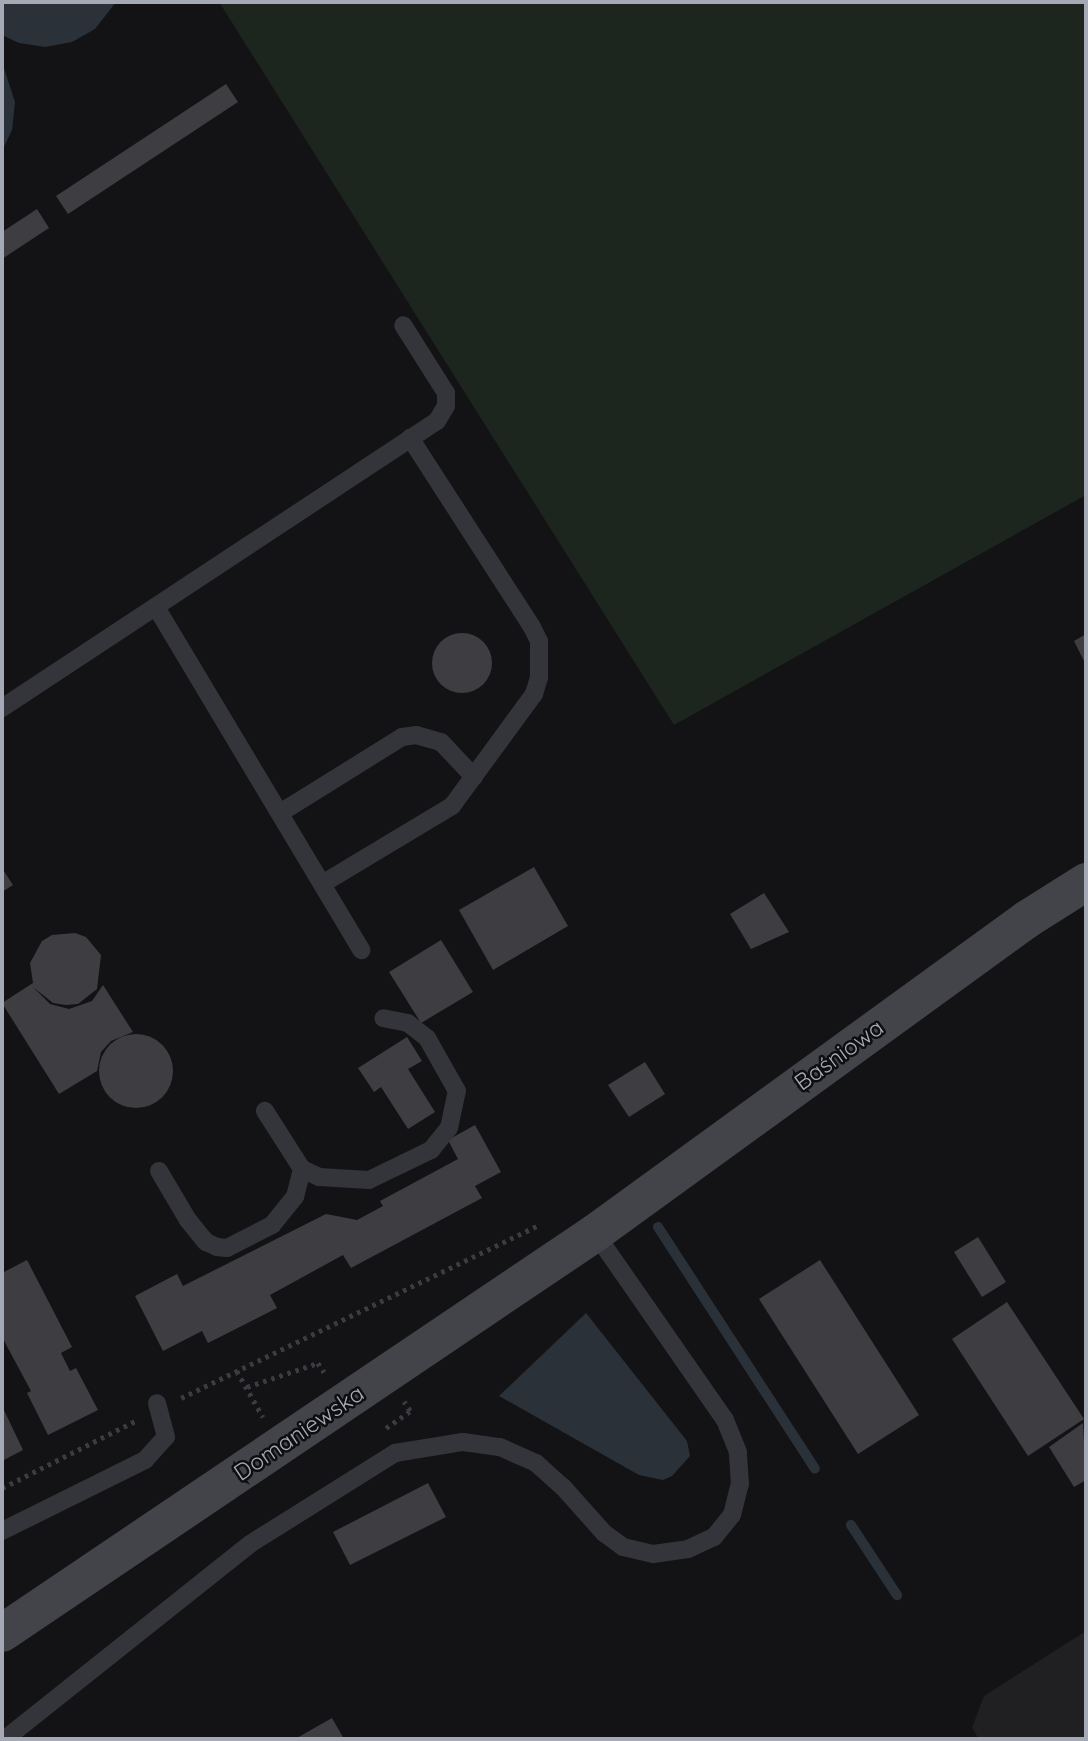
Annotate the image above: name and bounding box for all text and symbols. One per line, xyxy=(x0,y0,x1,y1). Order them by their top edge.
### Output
street label: Baśniowa xyxy=(789,1014,889,1096)
street label: Domaniewska xyxy=(229,1379,369,1487)

